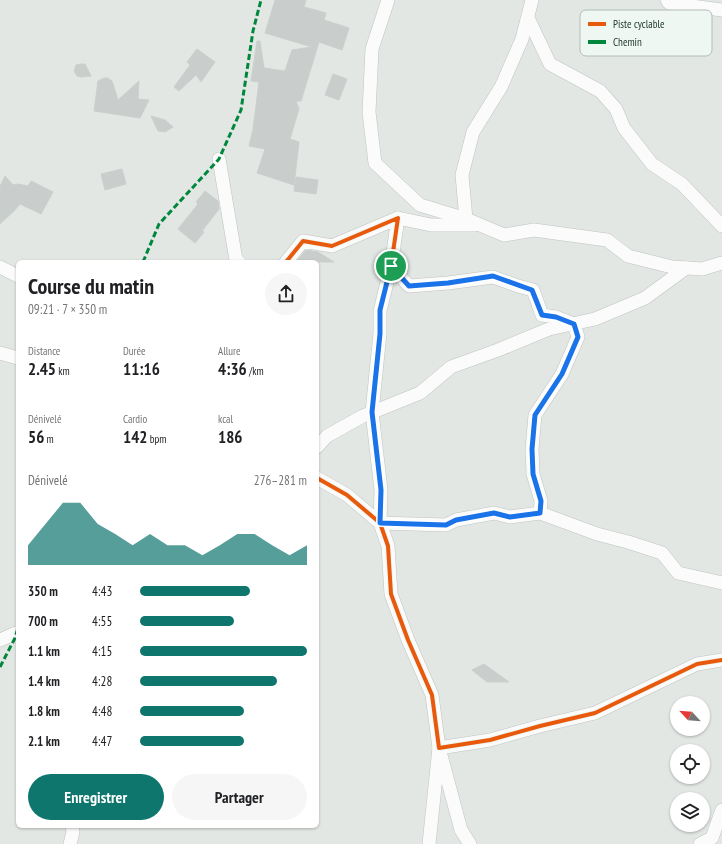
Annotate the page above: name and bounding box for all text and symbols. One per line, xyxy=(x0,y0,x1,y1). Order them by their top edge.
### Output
legend xyxy=(580,10,712,56)
text: Piste cyclable xyxy=(613,17,665,31)
text: Chemin xyxy=(613,35,642,49)
pin xyxy=(374,249,408,283)
icon: arrive xyxy=(380,255,402,277)
text: Course du matin xyxy=(28,272,154,300)
button: share xyxy=(265,273,307,315)
text: 09:21 · 7 × 350 m xyxy=(28,301,107,318)
text: Distance xyxy=(28,344,60,358)
text: Durée xyxy=(123,344,146,358)
text: Allure xyxy=(218,344,241,358)
text: 2.45 xyxy=(28,358,56,380)
text: 11:16 xyxy=(123,358,160,380)
text: 4:36 xyxy=(218,358,247,380)
text: km xyxy=(56,364,70,378)
text: /km xyxy=(247,364,264,378)
text: Dénivelé xyxy=(28,412,61,426)
text: Cardio xyxy=(123,412,147,426)
text: kcal xyxy=(218,412,233,426)
text: 56 xyxy=(28,426,44,448)
text: 142 xyxy=(123,426,147,448)
text: 186 xyxy=(218,426,242,448)
text: m xyxy=(44,432,54,446)
text: bpm xyxy=(147,432,166,446)
text: Dénivelé xyxy=(28,472,68,489)
text: 276–281 m xyxy=(254,472,307,489)
text: 350 m xyxy=(28,583,58,600)
text: 4:43 xyxy=(92,583,112,600)
text: 700 m xyxy=(28,613,58,630)
text: 4:55 xyxy=(92,613,112,630)
text: 1.1 km xyxy=(28,643,60,660)
text: 4:15 xyxy=(92,643,112,660)
text: 1.4 km xyxy=(28,673,60,690)
text: 4:28 xyxy=(92,673,112,690)
north arrow xyxy=(670,696,710,736)
map controls xyxy=(670,696,710,832)
text: 1.8 km xyxy=(28,703,60,720)
text: 4:48 xyxy=(92,703,112,720)
text: 2.1 km xyxy=(28,733,60,750)
text: 4:47 xyxy=(92,733,112,750)
button: locate xyxy=(670,744,710,784)
button: Enregistrer xyxy=(28,774,164,820)
button: Partager xyxy=(172,774,307,820)
button: layers xyxy=(670,792,710,832)

